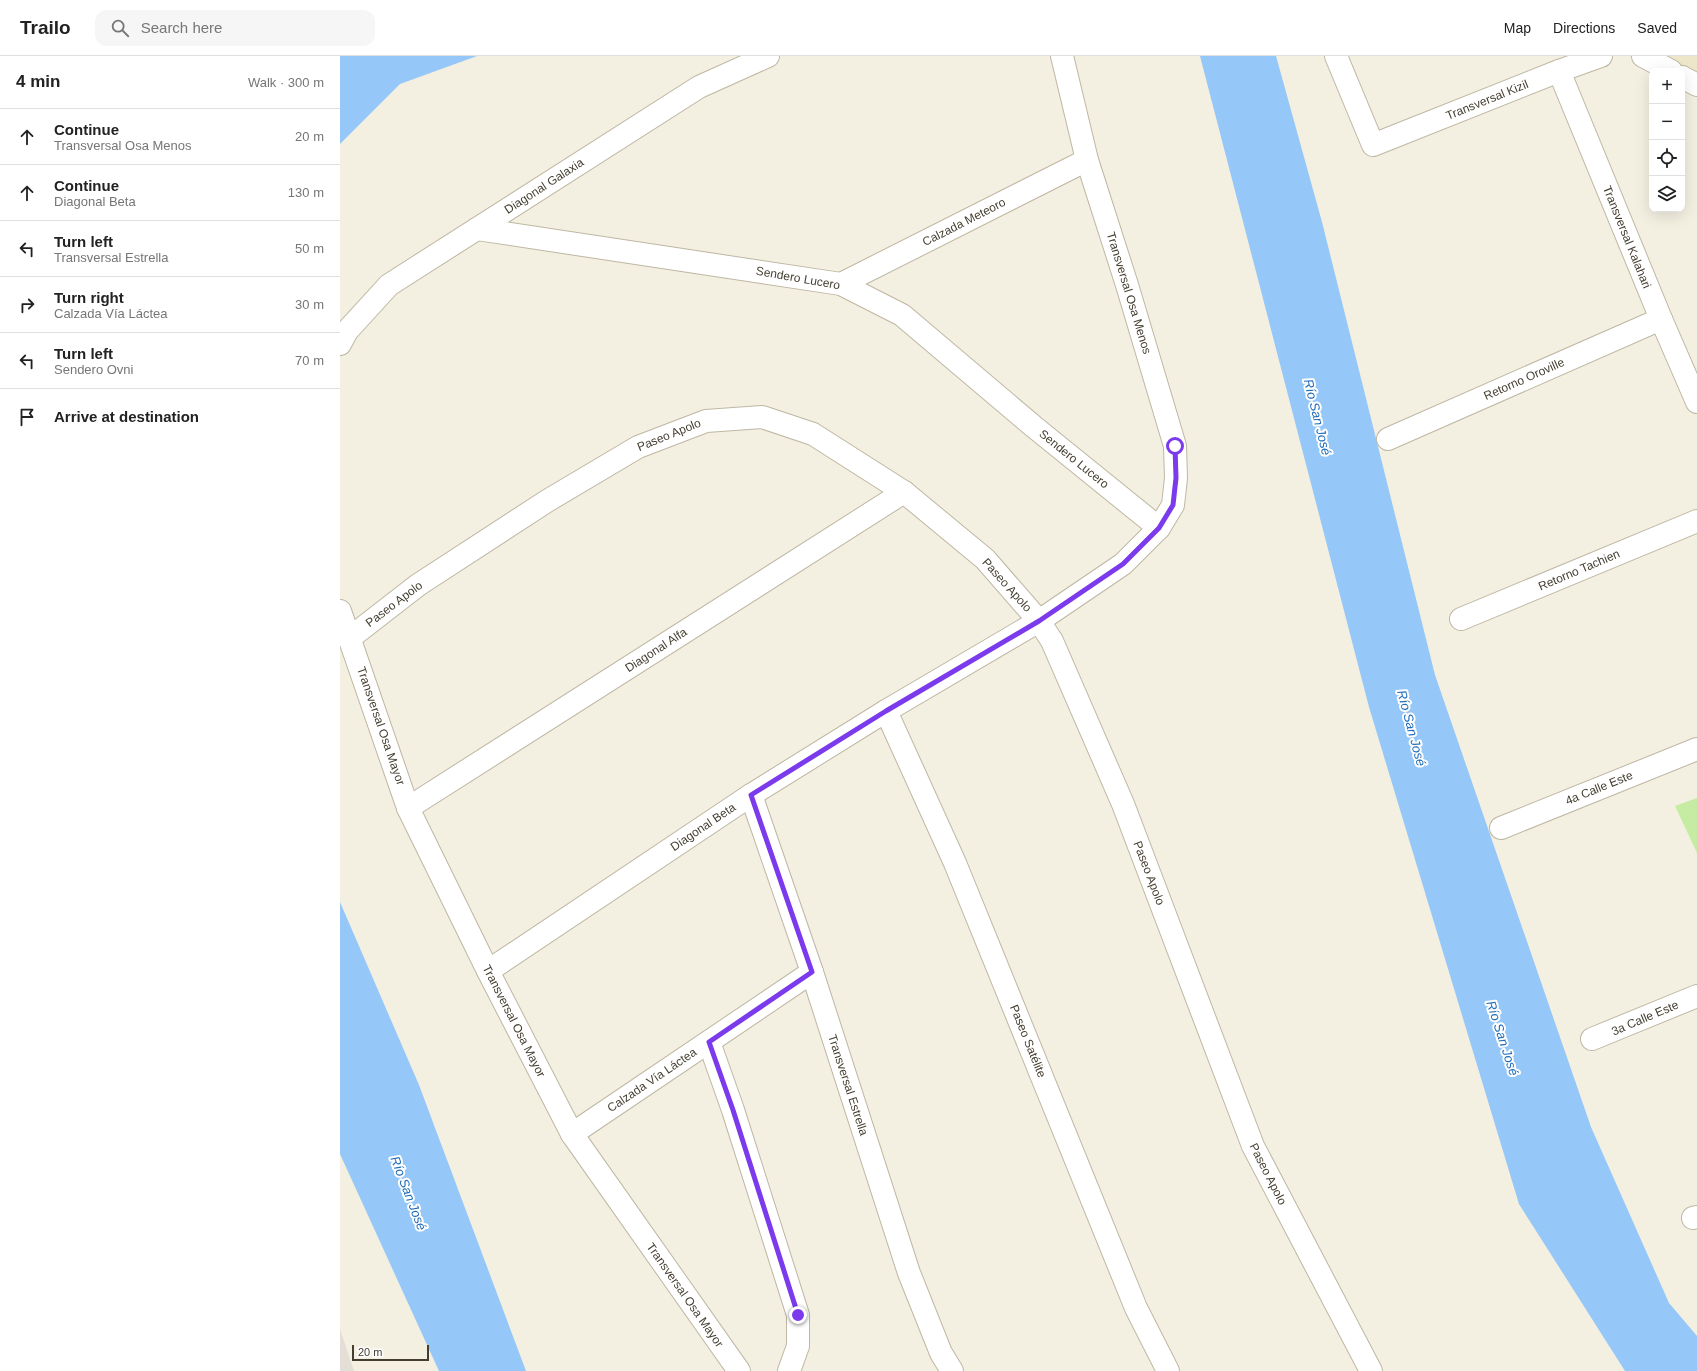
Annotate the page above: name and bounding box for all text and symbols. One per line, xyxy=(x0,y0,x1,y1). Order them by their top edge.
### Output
search box xyxy=(95,10,375,46)
text: Trailo xyxy=(20,17,71,38)
icon: search xyxy=(109,17,131,39)
text: Search here xyxy=(141,19,222,36)
text: Map xyxy=(1504,20,1531,36)
text: Directions xyxy=(1553,20,1615,36)
text: Saved xyxy=(1637,20,1677,36)
map controls xyxy=(1649,68,1685,212)
button: + xyxy=(1649,68,1685,104)
text: 4 min xyxy=(16,72,60,91)
text: Walk · 300 m xyxy=(248,75,324,90)
street label: Transversal Kizil xyxy=(1444,77,1530,123)
button: − xyxy=(1649,104,1685,140)
text: Continue xyxy=(54,121,119,138)
icon: ahead xyxy=(16,126,38,148)
text: 20 m xyxy=(295,129,324,144)
text: Transversal Osa Menos xyxy=(54,138,192,153)
button: locate xyxy=(1649,140,1685,176)
street label: Diagonal Galaxia xyxy=(502,155,586,217)
button: layers xyxy=(1649,176,1685,212)
text: Continue xyxy=(54,177,119,194)
icon: ahead xyxy=(16,182,38,204)
street label: Transversal Kalahari xyxy=(1600,184,1654,290)
text: 130 m xyxy=(288,185,324,200)
text: Diagonal Beta xyxy=(54,194,136,209)
street label: Calzada Meteoro xyxy=(920,195,1008,249)
street label: Transversal Osa Menos xyxy=(1104,230,1154,356)
text: Turn left xyxy=(54,233,113,250)
icon: left xyxy=(16,238,38,260)
text: 50 m xyxy=(295,241,324,256)
text: Transversal Estrella xyxy=(54,250,168,265)
street label: Sendero Lucero xyxy=(755,264,842,292)
text: Turn right xyxy=(54,289,124,306)
icon: right xyxy=(16,294,38,316)
text: 30 m xyxy=(295,297,324,312)
text: Calzada Vía Láctea xyxy=(54,306,167,321)
text: Turn left xyxy=(54,345,113,362)
icon: left xyxy=(16,350,38,372)
text: 70 m xyxy=(295,353,324,368)
street label: Retorno Oroville xyxy=(1482,355,1567,403)
text: Sendero Ovni xyxy=(54,362,134,377)
water label: Río San José xyxy=(1301,377,1334,457)
icon: arrive xyxy=(16,406,38,428)
text: Arrive at destination xyxy=(54,408,199,425)
street label: Paseo Apolo xyxy=(635,416,703,454)
street label: Sendero Lucero xyxy=(1036,427,1112,492)
route start xyxy=(1166,437,1184,455)
street label: Retorno Tachien xyxy=(1536,547,1622,593)
street label: Paseo Apolo xyxy=(979,555,1035,615)
street label: Paseo Apolo xyxy=(363,578,425,630)
street label: Diagonal Alfa xyxy=(623,625,690,675)
street label: Transversal Osa Mayor xyxy=(354,665,408,787)
water label: Río San José xyxy=(1394,688,1429,768)
street label: 4a Calle Este xyxy=(1563,768,1635,808)
street label: Diagonal Beta xyxy=(668,800,738,854)
street label: Paseo Apolo xyxy=(1130,839,1168,907)
street label: Transversal Osa Mayor xyxy=(480,962,548,1080)
street label: 3a Calle Este xyxy=(1609,997,1681,1038)
water label: Río San José xyxy=(1483,999,1522,1078)
street label: Paseo Satélite xyxy=(1007,1003,1049,1080)
street label: Transversal Estrella xyxy=(825,1033,871,1138)
street label: Calzada Vía Láctea xyxy=(605,1045,700,1115)
street label: Paseo Apolo xyxy=(1246,1141,1290,1207)
water label: Río San José xyxy=(388,1154,430,1232)
street label: Transversal Osa Mayor xyxy=(644,1240,726,1350)
route end xyxy=(789,1306,807,1324)
scale bar xyxy=(352,1343,429,1362)
text: 20 m xyxy=(358,1346,382,1358)

